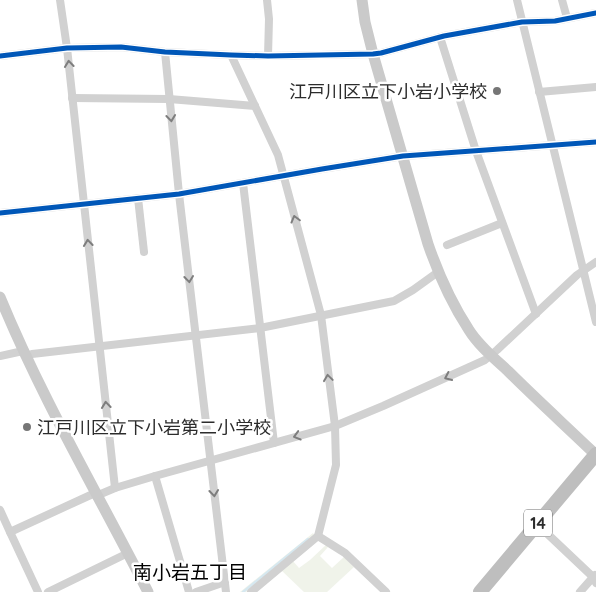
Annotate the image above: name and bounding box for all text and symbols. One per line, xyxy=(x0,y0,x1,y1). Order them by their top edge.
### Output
one-way arrow xyxy=(64,60,75,68)
place label: 江戸川区立下小岩小学校 xyxy=(289,80,487,103)
marker: 江戸川区立下小岩小学校 xyxy=(491,85,503,97)
one-way arrow xyxy=(165,114,176,122)
one-way arrow xyxy=(290,214,301,223)
one-way arrow xyxy=(83,239,94,247)
one-way arrow xyxy=(183,276,194,284)
one-way arrow xyxy=(444,371,453,381)
one-way arrow xyxy=(323,373,334,381)
one-way arrow xyxy=(101,401,112,409)
place label: 江戸川区立下小岩第二小学校 xyxy=(37,416,271,439)
marker: 江戸川区立下小岩第二小学校 xyxy=(21,421,33,433)
one-way arrow xyxy=(293,431,302,441)
one-way arrow xyxy=(208,489,219,497)
road number: 14 xyxy=(524,509,552,536)
district label: 南小岩五丁目 xyxy=(133,560,247,584)

